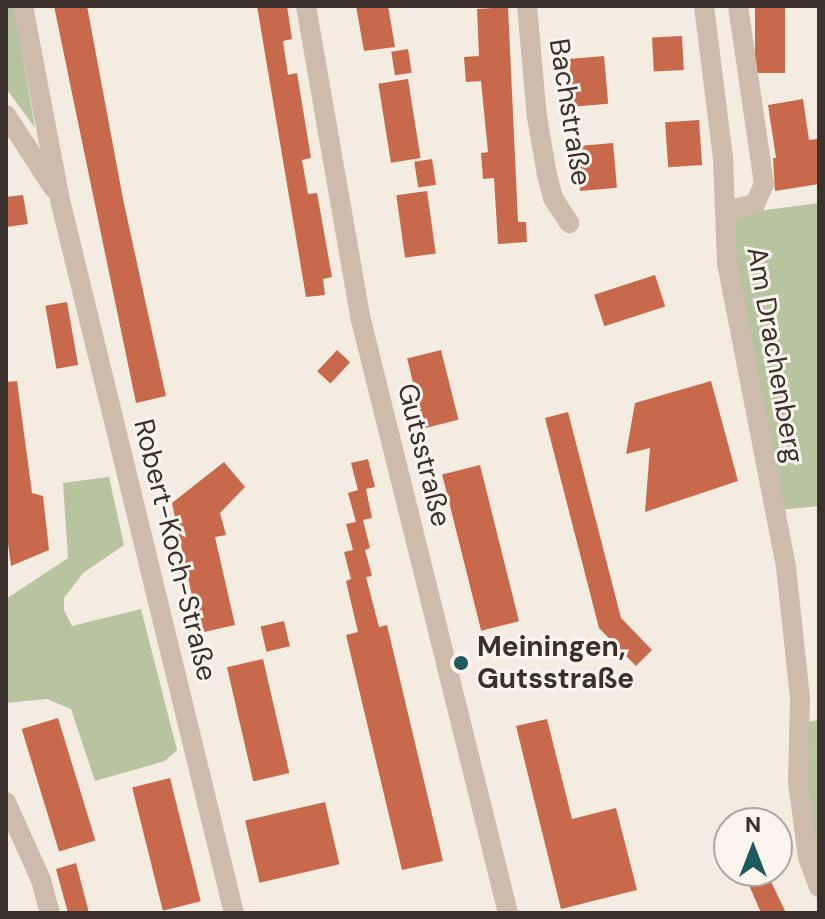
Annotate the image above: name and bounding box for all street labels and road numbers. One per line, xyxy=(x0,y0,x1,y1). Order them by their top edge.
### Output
street label: Bachstraße xyxy=(542,36,598,188)
street label: Am Drachenberg xyxy=(739,244,811,466)
street label: Gutsstraße xyxy=(390,380,458,530)
street label: Robert-Koch-Straße xyxy=(126,416,224,684)

